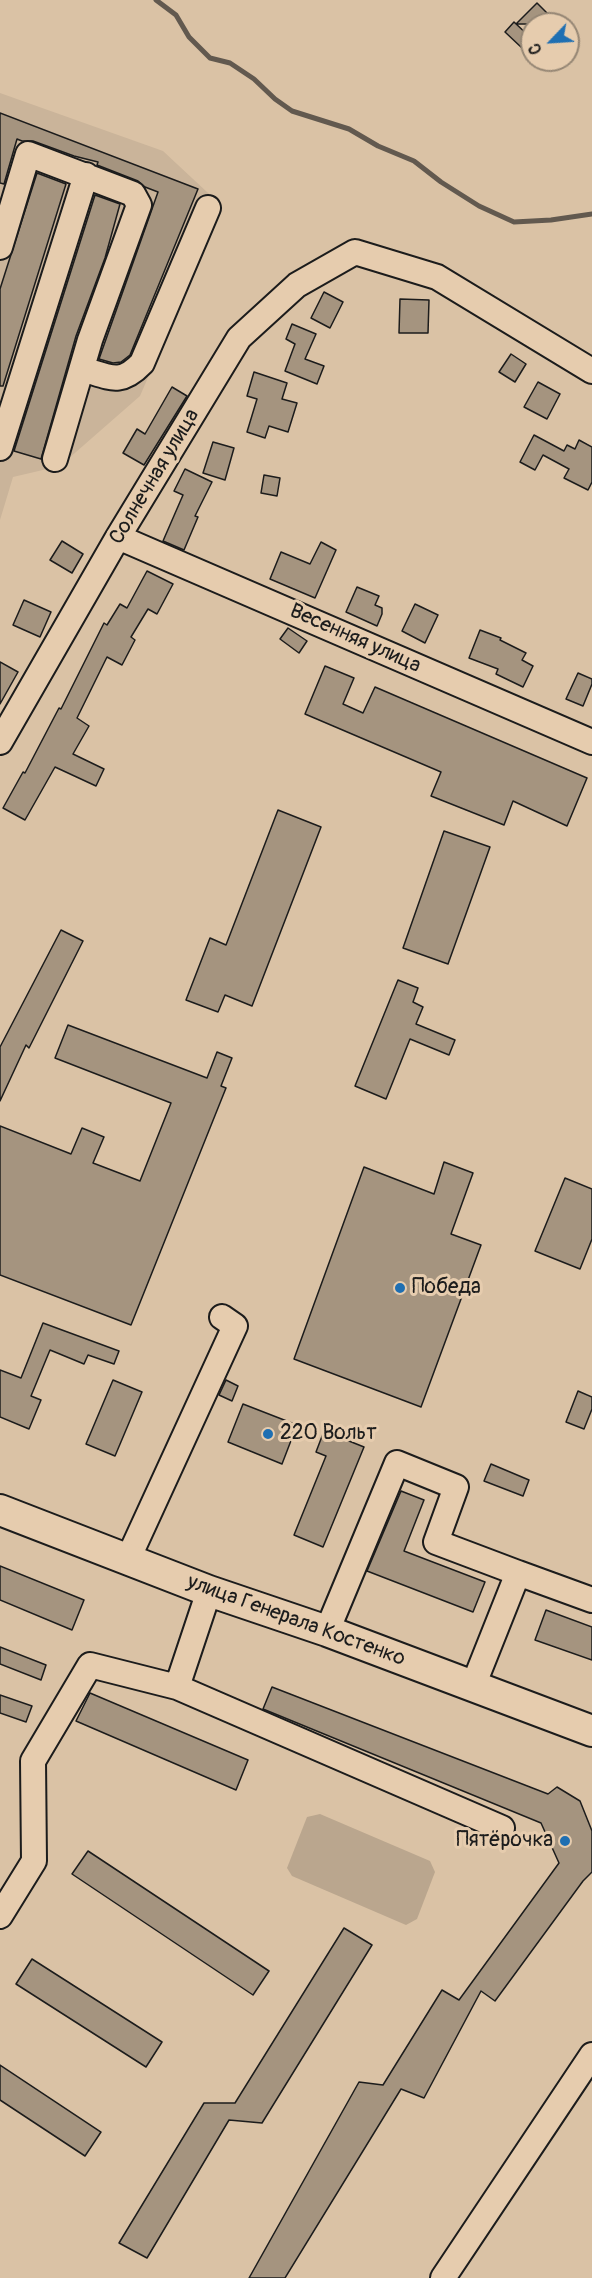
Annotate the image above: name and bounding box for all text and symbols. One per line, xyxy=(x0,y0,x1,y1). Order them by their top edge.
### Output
north arrow xyxy=(520,12,580,72)
text: С xyxy=(524,40,547,57)
street label: Солнечная улица xyxy=(105,405,205,549)
street label: Весенняя улица xyxy=(286,599,424,679)
place label: Победа xyxy=(412,1275,481,1301)
marker: Победа xyxy=(393,1281,407,1295)
place label: 220 Вольт xyxy=(280,1421,377,1447)
marker: 220 Вольт xyxy=(261,1427,275,1441)
street label: улица Генерала Костенко xyxy=(184,1570,408,1672)
place label: Пятёрочка xyxy=(456,1828,553,1854)
marker: Пятёрочка xyxy=(558,1834,572,1848)

